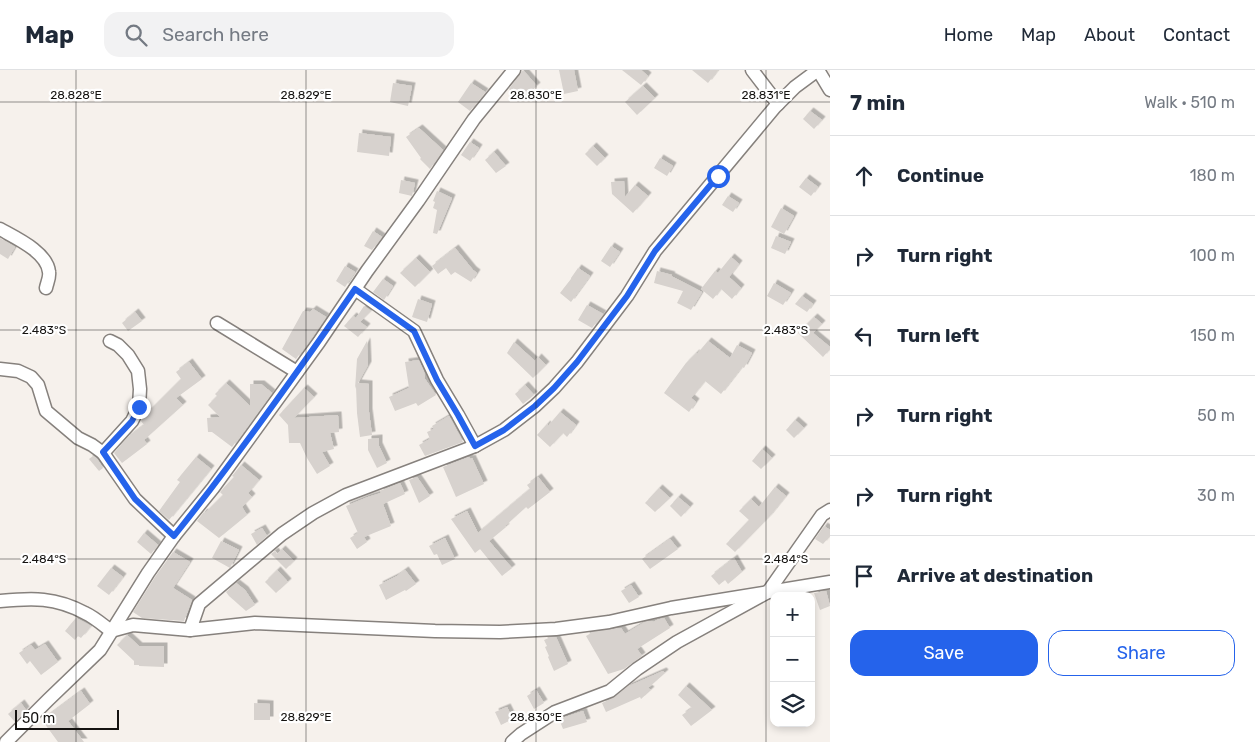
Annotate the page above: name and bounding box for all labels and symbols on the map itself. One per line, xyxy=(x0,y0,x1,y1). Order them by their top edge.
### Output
text: 28.828°E xyxy=(50,88,102,102)
text: 28.829°E xyxy=(280,88,332,102)
text: 28.830°E xyxy=(510,88,562,102)
text: 28.831°E xyxy=(741,88,791,102)
route start xyxy=(707,165,730,188)
text: 2.483°S xyxy=(22,323,66,337)
text: 2.483°S xyxy=(764,323,808,337)
route end xyxy=(128,396,151,419)
text: 2.484°S xyxy=(22,552,66,566)
text: 2.484°S xyxy=(764,552,808,566)
scale bar xyxy=(15,707,119,730)
text: 28.829°E xyxy=(280,710,332,724)
text: 28.830°E xyxy=(510,710,562,724)

